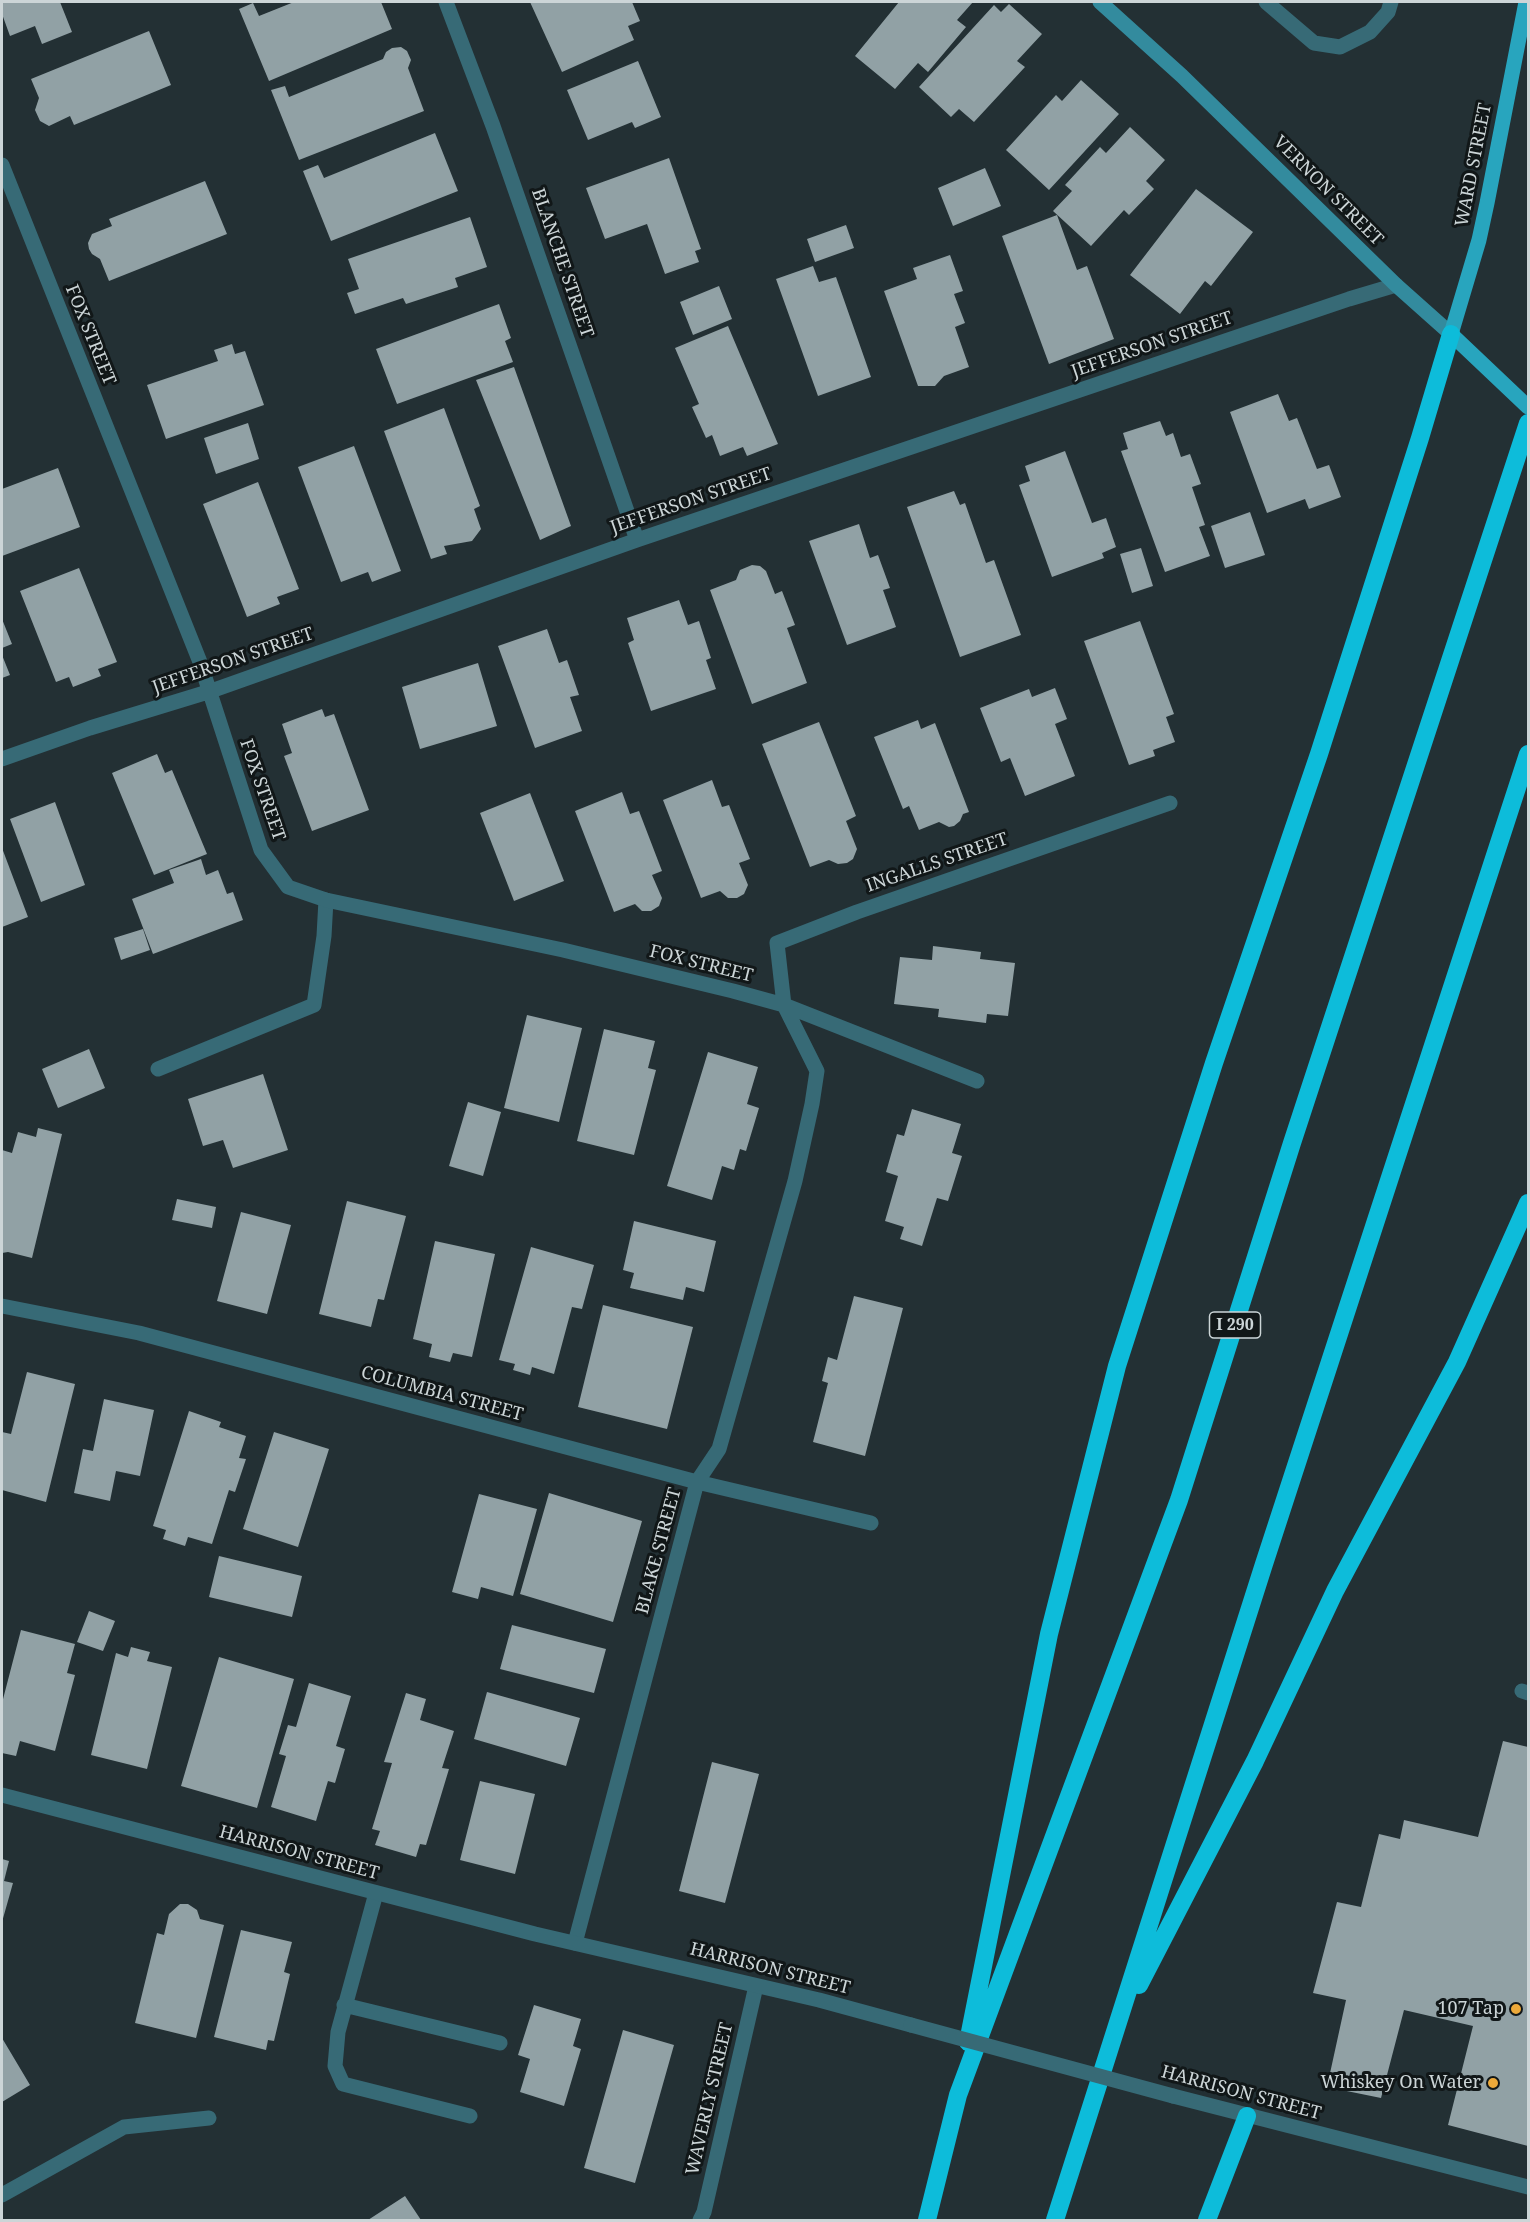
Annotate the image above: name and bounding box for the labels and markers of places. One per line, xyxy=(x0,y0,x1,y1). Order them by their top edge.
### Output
place label: 107 Tap xyxy=(1437,1998,1504,2020)
marker: 107 Tap xyxy=(1509,2002,1523,2016)
place label: Whiskey On Water xyxy=(1320,2072,1481,2094)
marker: Whiskey On Water xyxy=(1486,2076,1500,2090)

